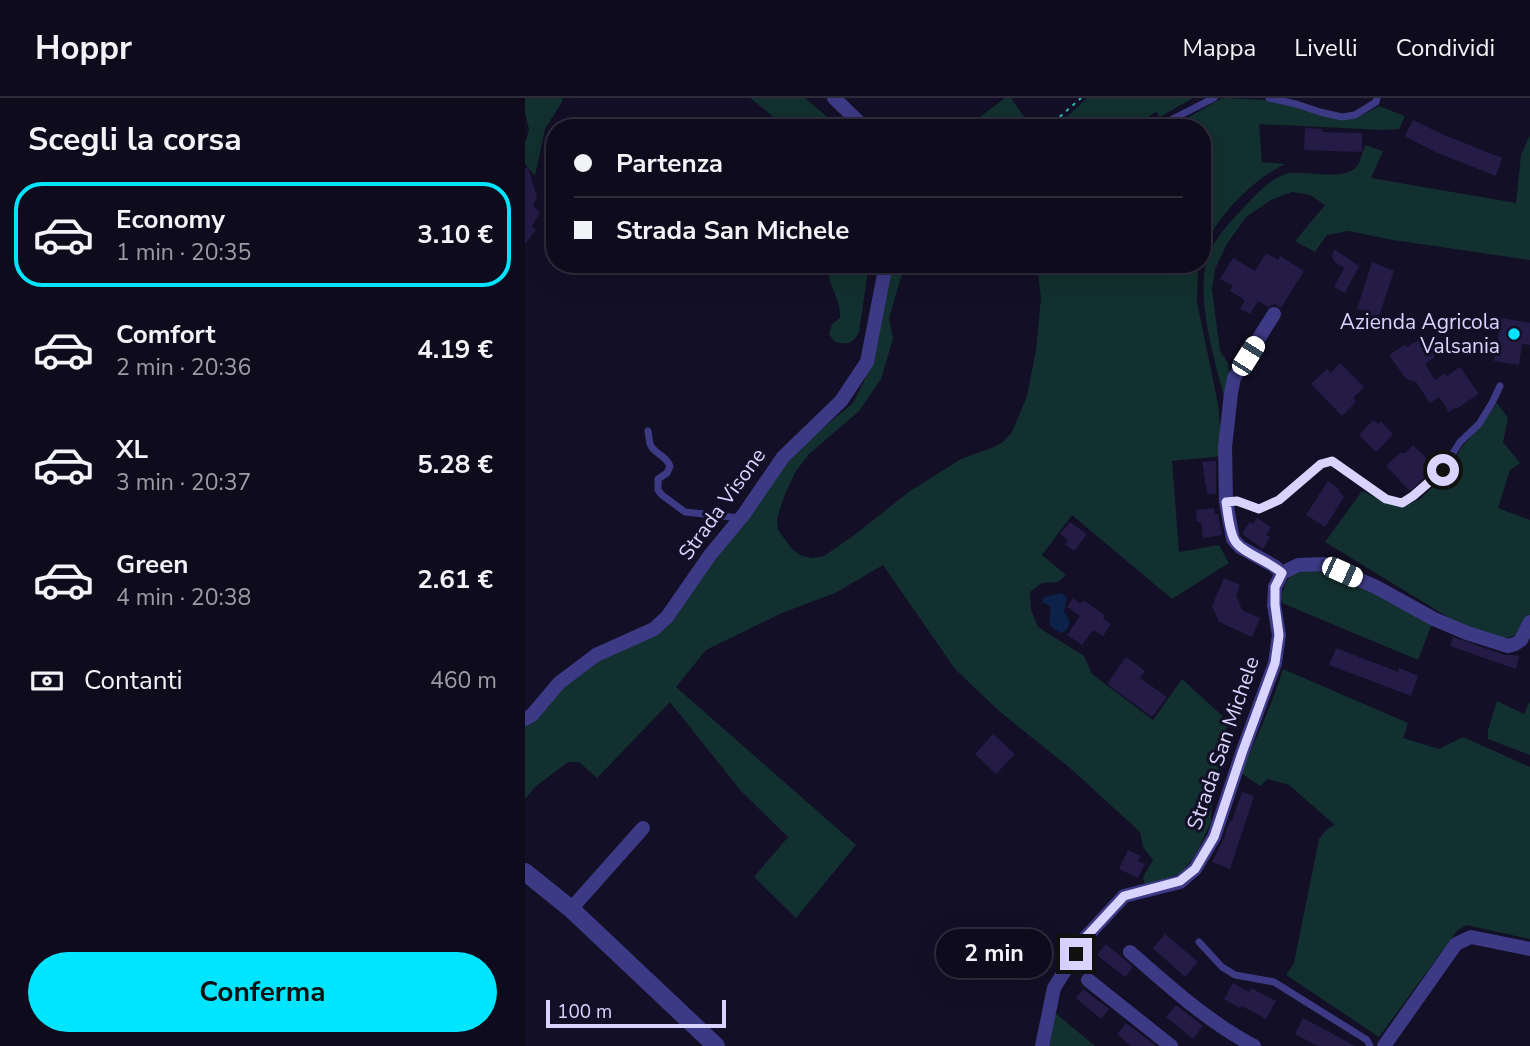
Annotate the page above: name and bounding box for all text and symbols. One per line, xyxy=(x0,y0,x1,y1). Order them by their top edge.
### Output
text: Hoppr xyxy=(35,26,132,71)
text: Mappa xyxy=(1182,32,1256,64)
text: Livelli xyxy=(1294,32,1358,64)
text: Condividi xyxy=(1396,32,1495,64)
text: Scegli la corsa xyxy=(28,118,242,161)
text: Partenza xyxy=(616,146,723,181)
text: Economy xyxy=(116,202,225,237)
icon: car xyxy=(32,203,95,266)
text: Strada San Michele xyxy=(616,213,849,248)
text: 3.10 € xyxy=(417,217,493,252)
text: 1 min · 20:35 xyxy=(116,237,251,268)
place label: Azienda Agricola Valsania xyxy=(1340,308,1500,360)
text: Comfort xyxy=(116,317,216,352)
icon: car xyxy=(32,318,95,381)
marker: Azienda Agricola Valsania xyxy=(1506,326,1522,342)
text: 4.19 € xyxy=(417,332,493,367)
car xyxy=(1228,333,1269,379)
text: 2 min · 20:36 xyxy=(116,352,251,383)
text: XL xyxy=(116,432,148,467)
icon: car xyxy=(32,433,95,496)
street label: Strada Visone xyxy=(672,442,772,566)
text: 5.28 € xyxy=(417,447,493,482)
route start xyxy=(1427,454,1459,486)
text: 3 min · 20:37 xyxy=(116,467,251,498)
text: Green xyxy=(116,547,189,582)
icon: car xyxy=(32,548,95,611)
car xyxy=(1319,554,1366,590)
text: 2.61 € xyxy=(417,562,493,597)
text: 4 min · 20:38 xyxy=(116,582,251,613)
street label: Strada San Michele xyxy=(1180,652,1266,834)
icon: cash xyxy=(28,662,66,700)
text: Contanti xyxy=(84,663,183,698)
text: 460 m xyxy=(430,665,497,696)
callout: 2 min xyxy=(936,930,1051,978)
text: 2 min xyxy=(964,938,1024,969)
route end xyxy=(1060,938,1092,970)
button: Conferma xyxy=(28,952,497,1032)
scale bar xyxy=(546,997,726,1029)
text: 100 m xyxy=(557,999,612,1025)

